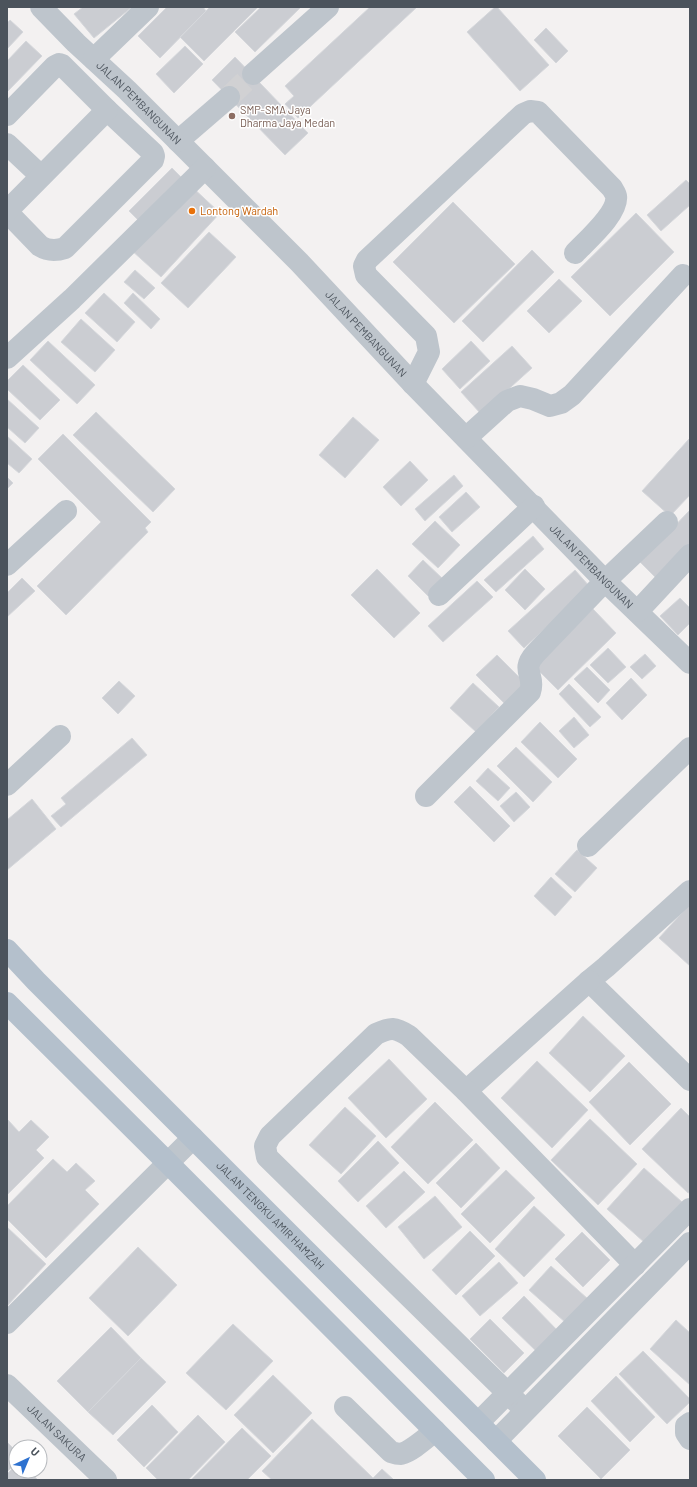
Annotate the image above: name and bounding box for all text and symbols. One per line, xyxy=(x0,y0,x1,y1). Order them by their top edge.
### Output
street label: JALAN PEMBANGUNAN xyxy=(94,58,184,147)
place label: SMP-SMA Jaya Dharma Jaya Medan xyxy=(240,103,335,129)
marker: SMP-SMA Jaya Dharma Jaya Medan xyxy=(227,111,237,121)
place label: Lontong Wardah xyxy=(200,204,278,217)
marker: Lontong Wardah xyxy=(187,206,197,216)
street label: JALAN PEMBANGUNAN xyxy=(323,288,410,379)
street label: JALAN PEMBANGUNAN xyxy=(547,521,636,611)
street label: JALAN TENGKU AMIR HAMZAH xyxy=(214,1158,327,1272)
street label: JALAN SAKURA xyxy=(24,1402,88,1464)
north arrow xyxy=(8,1439,48,1479)

